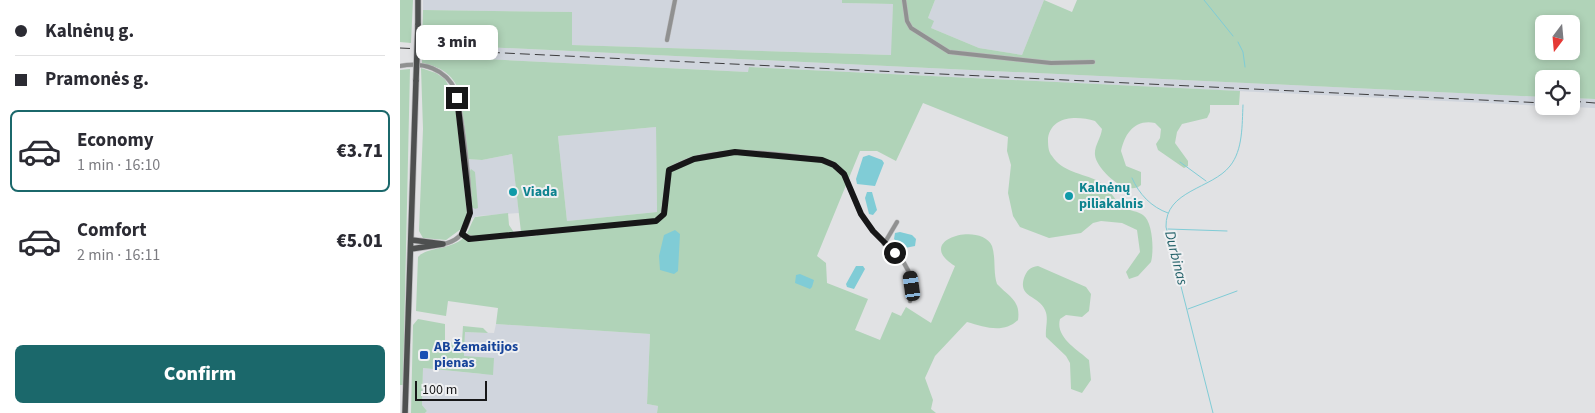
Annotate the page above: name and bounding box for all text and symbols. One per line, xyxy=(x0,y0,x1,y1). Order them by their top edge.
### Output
north arrow xyxy=(1535,15,1580,60)
map controls xyxy=(1535,15,1580,115)
text: Kalnėnų g. xyxy=(45,18,134,45)
callout: 3 min xyxy=(416,26,498,61)
text: 3 min xyxy=(437,31,477,53)
text: Pramonės g. xyxy=(45,66,149,93)
button: locate xyxy=(1535,70,1580,115)
route end xyxy=(446,87,468,109)
text: Economy xyxy=(77,127,154,154)
icon: car xyxy=(17,129,62,174)
text: €3.71 xyxy=(337,138,383,165)
text: 1 min · 16:10 xyxy=(77,154,160,176)
place label: Kalnėnų piliakalnis xyxy=(1079,178,1143,214)
place label: Viada xyxy=(522,182,557,202)
marker: Viada xyxy=(507,186,519,198)
marker: Kalnėnų piliakalnis xyxy=(1063,190,1075,202)
text: Comfort xyxy=(77,217,147,244)
icon: car xyxy=(17,219,62,264)
text: €5.01 xyxy=(337,228,383,255)
water label: Durbinas xyxy=(1159,229,1193,287)
route start xyxy=(884,242,906,264)
text: 2 min · 16:11 xyxy=(77,244,160,266)
car xyxy=(902,270,921,302)
place label: AB Žemaitijos pienas xyxy=(433,337,518,373)
button: Confirm xyxy=(15,345,385,403)
marker: AB Žemaitijos pienas xyxy=(418,349,430,361)
scale bar xyxy=(415,378,488,401)
text: 100 m xyxy=(422,380,457,400)

